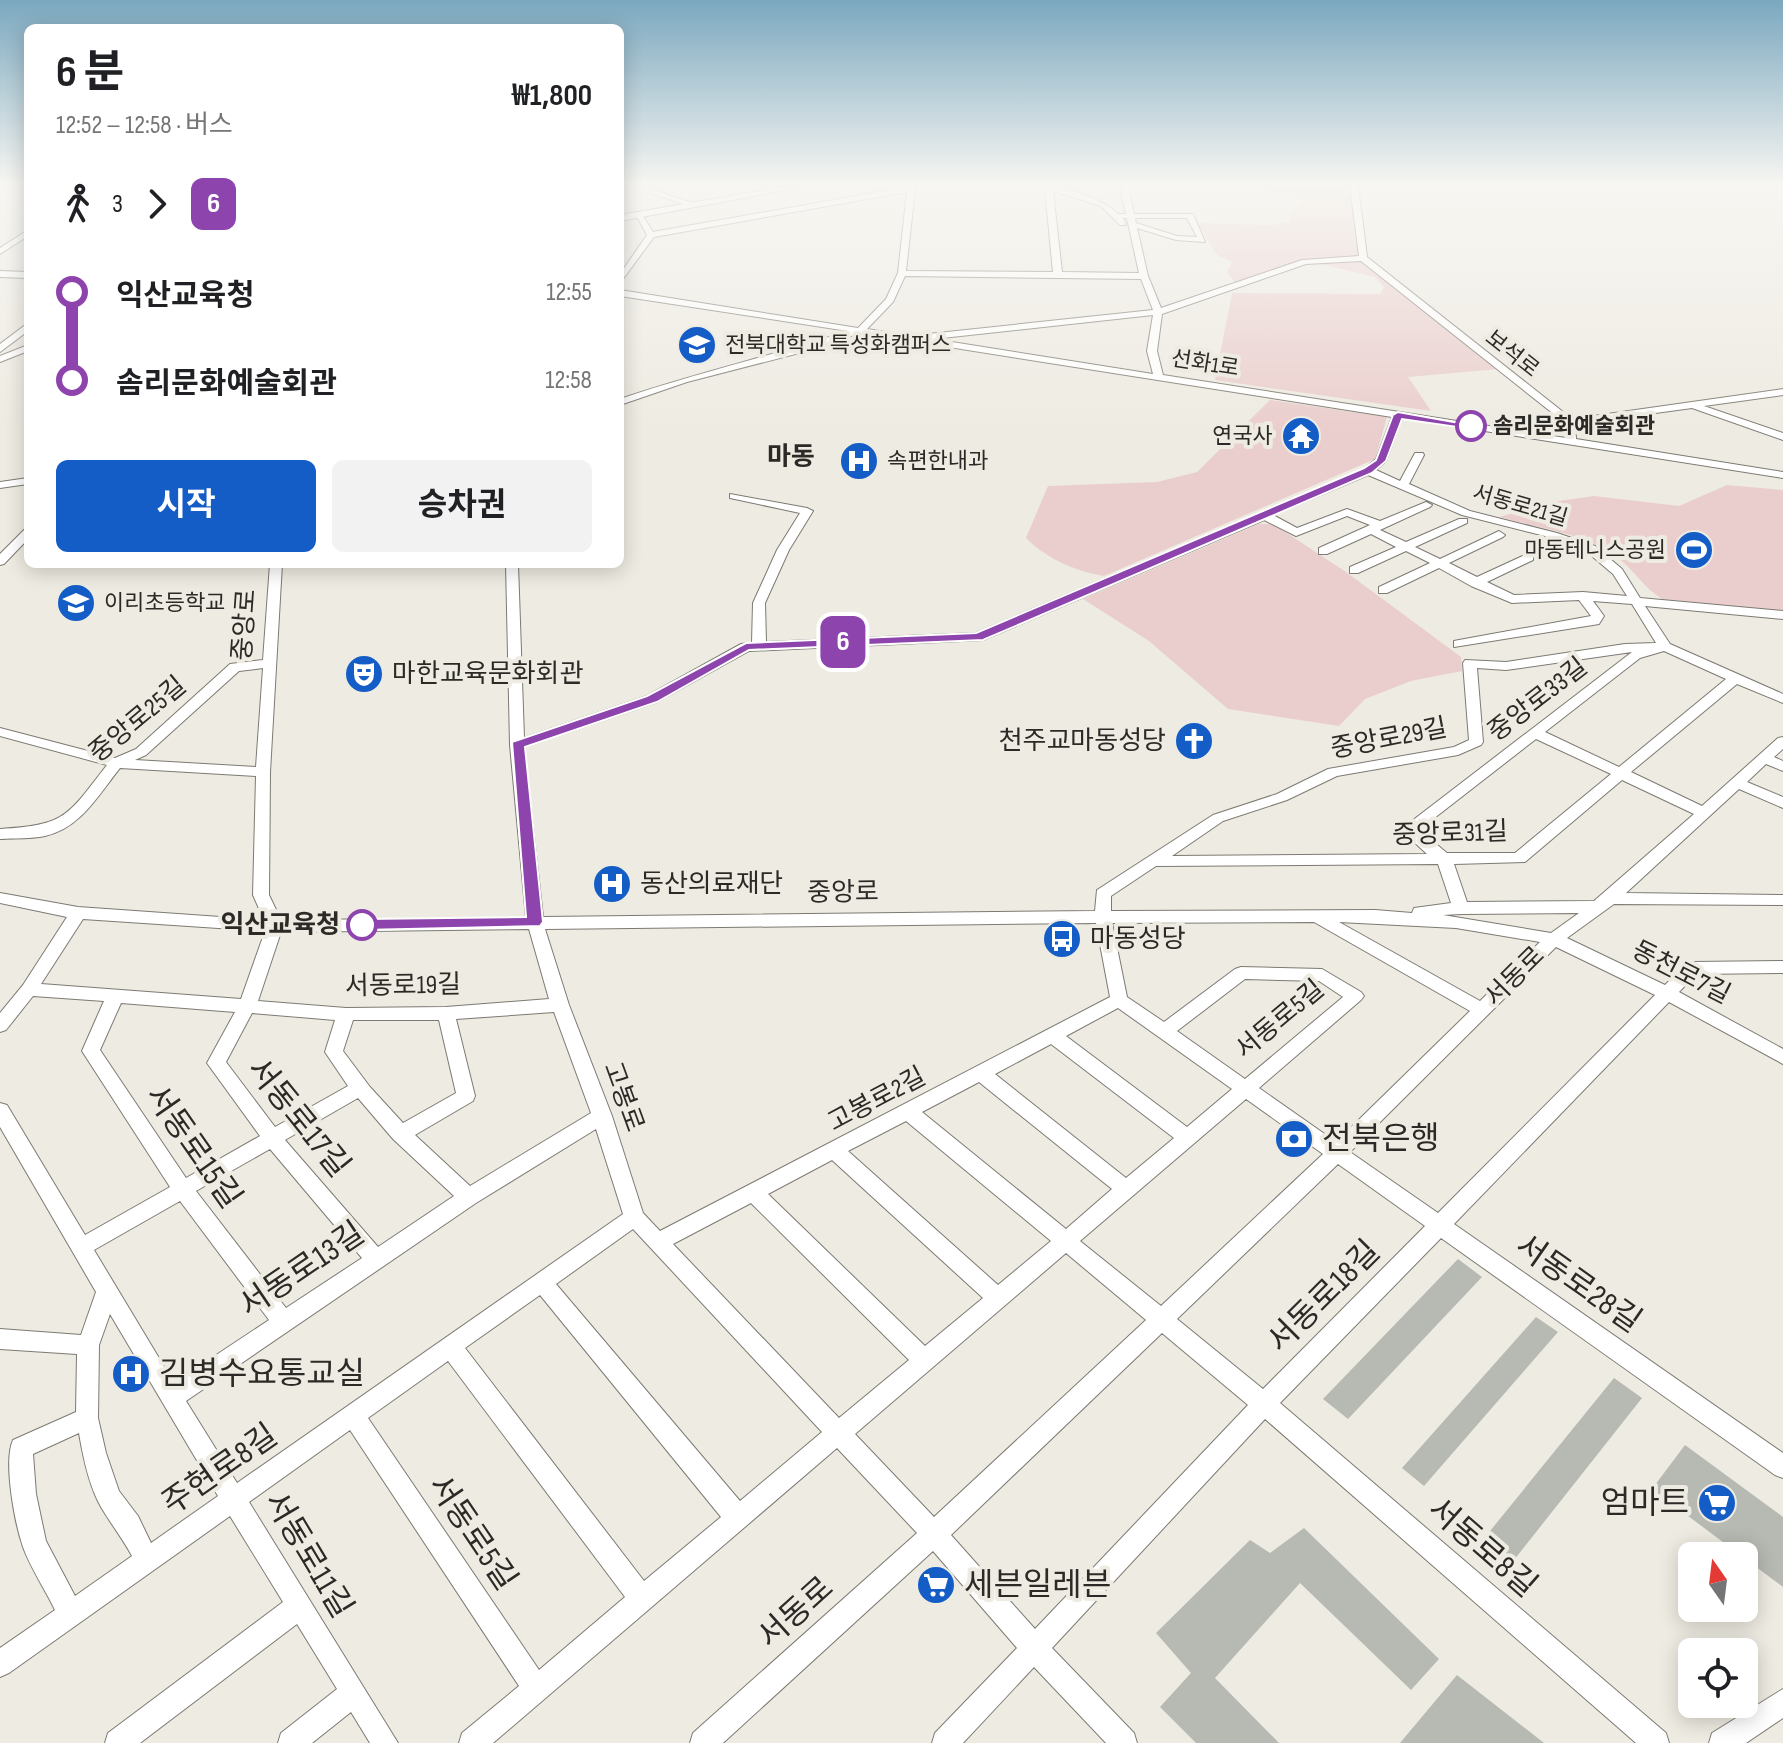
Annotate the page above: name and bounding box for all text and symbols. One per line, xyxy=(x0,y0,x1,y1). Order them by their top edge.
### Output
text: 6 분 xyxy=(56,46,124,99)
text: ₩1,800 xyxy=(512,78,592,114)
text: 12:52 – 12:58 · 버스 xyxy=(56,110,233,141)
icon: walk xyxy=(56,182,100,226)
icon: forward xyxy=(135,182,179,226)
text: 6 xyxy=(207,187,220,220)
text: 3 xyxy=(112,189,123,220)
text: 12:55 xyxy=(546,277,592,308)
text: 익산교육청 xyxy=(116,278,254,314)
school or university icon: 전북대학교 특성화캠퍼스 xyxy=(676,324,718,366)
street label: 보석로 xyxy=(1480,325,1544,383)
place label: 전북대학교 특성화캠퍼스 xyxy=(725,332,951,359)
street label: 선화1로 xyxy=(1169,345,1241,383)
text: 12:58 xyxy=(545,365,592,396)
text: 솜리문화예술회관 xyxy=(116,366,337,402)
marker: 솜리문화예술회관 xyxy=(1456,411,1486,441)
place label: 솜리문화예술회관 xyxy=(1493,413,1655,440)
temple icon: 연국사 xyxy=(1280,415,1322,457)
place label: 연국사 xyxy=(1212,423,1273,450)
hospital icon: 속편한내과 xyxy=(838,440,880,482)
district label: 마동 xyxy=(767,442,815,473)
place label: 속편한내과 xyxy=(887,448,988,475)
button: 시작 xyxy=(56,460,316,552)
button: 승차권 xyxy=(332,460,592,552)
street label: 서동로21길 xyxy=(1469,480,1571,532)
sports icon: 마동테니스공원 xyxy=(1673,529,1715,571)
place label: 마동테니스공원 xyxy=(1524,537,1666,564)
school or university icon: 이리초등학교 xyxy=(55,582,97,624)
street label: 중앙로 xyxy=(227,588,263,662)
place label: 이리초등학교 xyxy=(104,590,225,617)
line badge: 6 xyxy=(817,616,869,668)
text: 6 xyxy=(836,625,850,658)
street label: 중앙로33길 xyxy=(1482,652,1594,748)
theatre icon: 마한교육문화회관 xyxy=(343,653,385,695)
place label: 마한교육문화회관 xyxy=(392,659,583,690)
street label: 중앙로25길 xyxy=(83,671,193,769)
street label: 중앙로29길 xyxy=(1328,713,1450,765)
church icon: 천주교마동성당 xyxy=(1173,720,1215,762)
place label: 천주교마동성당 xyxy=(999,726,1166,757)
street label: 중앙로31길 xyxy=(1392,816,1508,852)
hospital icon: 동산의료재단 xyxy=(591,863,633,905)
place label: 동산의료재단 xyxy=(640,869,784,900)
street label: 중앙로 xyxy=(807,877,879,909)
place label: 익산교육청 xyxy=(220,910,340,941)
marker: 익산교육청 xyxy=(347,910,377,940)
bus stop icon: 마동성당 xyxy=(1041,918,1083,960)
place label: 마동성당 xyxy=(1090,924,1186,955)
street label: 동천로7길 xyxy=(1627,935,1735,1011)
street label: 서동로 xyxy=(1479,941,1551,1013)
street label: 서동로19길 xyxy=(345,969,461,1003)
street label: 서동로5길 xyxy=(1229,974,1331,1066)
street label: 서동로17길 xyxy=(238,1051,358,1185)
street label: 고봉로 xyxy=(596,1058,650,1136)
street label: 고봉로2길 xyxy=(823,1061,931,1139)
street label: 서동로15길 xyxy=(136,1078,250,1216)
bank icon: 전북은행 xyxy=(1273,1118,1315,1160)
place label: 전북은행 xyxy=(1322,1120,1440,1159)
street label: 서동로13길 xyxy=(232,1214,372,1326)
street label: 서동로28길 xyxy=(1507,1226,1649,1342)
street label: 서동로18길 xyxy=(1260,1233,1388,1361)
hospital icon: 김병수요통교실 xyxy=(110,1353,152,1395)
place label: 김병수요통교실 xyxy=(159,1355,365,1394)
street label: 주현로8길 xyxy=(155,1416,285,1524)
street label: 서동로5길 xyxy=(419,1468,525,1598)
supermarket icon: 엄마트 xyxy=(1696,1482,1738,1524)
place label: 엄마트 xyxy=(1601,1484,1689,1523)
street label: 서동로11길 xyxy=(255,1485,361,1625)
street label: 서동로8길 xyxy=(1419,1490,1545,1606)
north arrow xyxy=(1678,1542,1758,1622)
map controls xyxy=(1678,1542,1758,1718)
supermarket icon: 세븐일레븐 xyxy=(915,1564,957,1606)
place label: 세븐일레븐 xyxy=(964,1566,1111,1605)
street label: 서동로 xyxy=(750,1569,842,1657)
button: locate xyxy=(1678,1638,1758,1718)

